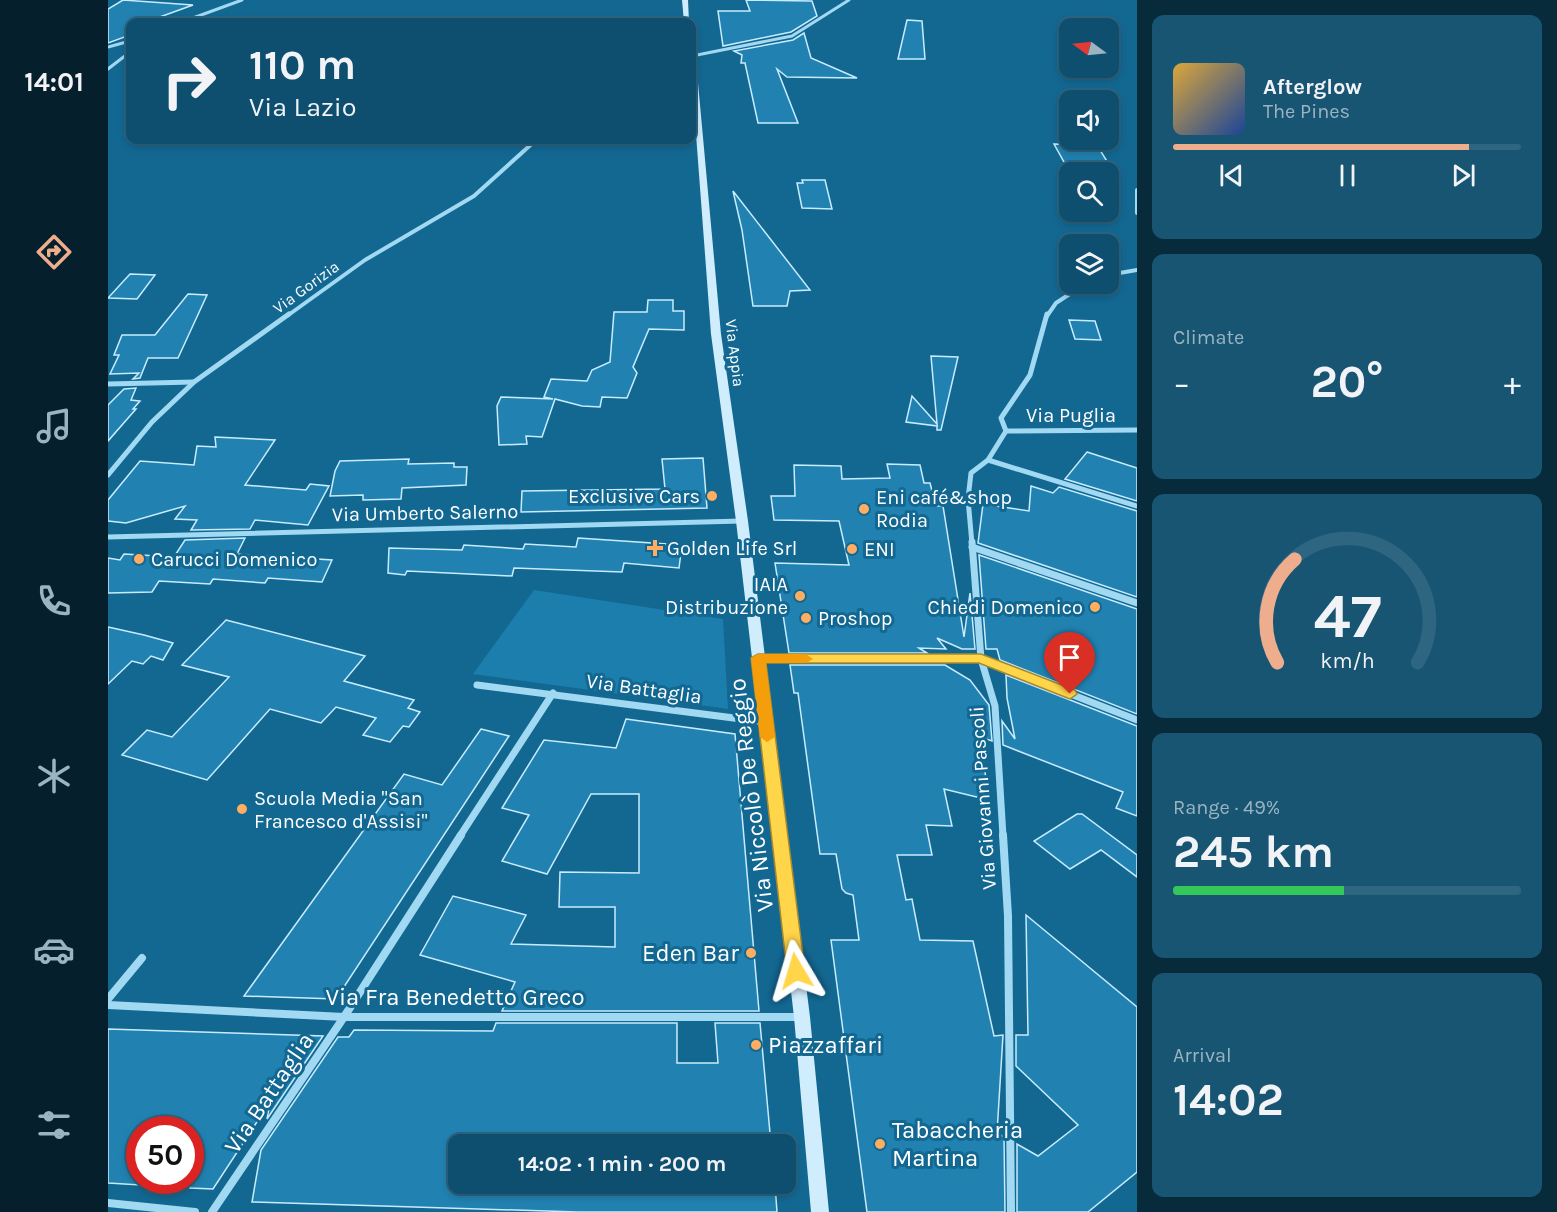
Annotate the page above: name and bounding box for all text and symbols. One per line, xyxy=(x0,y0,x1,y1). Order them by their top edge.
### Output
north arrow xyxy=(1059,18,1119,78)
map controls xyxy=(1059,18,1119,294)
text: 110 m xyxy=(249,40,356,90)
icon: right xyxy=(150,42,228,120)
text: 14:01 xyxy=(24,66,84,98)
text: Afterglow xyxy=(1263,74,1362,100)
button: sound xyxy=(1059,90,1119,150)
text: Via Lazio xyxy=(249,91,357,123)
text: The Pines xyxy=(1263,100,1350,123)
icon: previous xyxy=(1215,159,1248,192)
icon: pause xyxy=(1331,159,1364,192)
icon: next xyxy=(1447,159,1480,192)
button: search xyxy=(1059,162,1119,222)
icon: directions xyxy=(33,231,75,273)
button: layers xyxy=(1059,234,1119,294)
street label: Via Gorizia xyxy=(269,257,343,317)
street label: Via Appia xyxy=(721,318,749,388)
text: Climate xyxy=(1173,326,1244,349)
text: 20° xyxy=(1310,356,1384,408)
text: − xyxy=(1173,364,1190,402)
text: + xyxy=(1504,364,1521,402)
street label: Via Puglia xyxy=(1026,404,1116,427)
icon: music xyxy=(33,405,75,447)
place label: Exclusive Cars xyxy=(568,485,700,508)
place label: Eni café&shop Rodia xyxy=(876,486,1012,532)
marker: Exclusive Cars xyxy=(705,489,719,503)
street label: Via Umberto Salerno xyxy=(332,500,518,526)
marker: Eni café&shop Rodia xyxy=(857,502,871,516)
place label: Golden Life Srl xyxy=(667,537,797,560)
place label: ENI xyxy=(864,538,895,561)
marker: Golden Life Srl xyxy=(648,541,662,555)
marker: ENI xyxy=(845,542,859,556)
place label: Carucci Domenico xyxy=(151,548,317,571)
marker: Carucci Domenico xyxy=(132,552,146,566)
place label: IAIA Distribuzione xyxy=(665,573,788,619)
icon: phone xyxy=(33,580,75,622)
text: 47 xyxy=(1313,580,1381,653)
marker: IAIA Distribuzione xyxy=(793,589,807,603)
place label: Chiedi Domenico xyxy=(927,596,1083,619)
marker: Chiedi Domenico xyxy=(1088,600,1102,614)
place label: Proshop xyxy=(818,607,892,630)
marker: Proshop xyxy=(799,611,813,625)
pin xyxy=(1044,632,1095,694)
icon: arrive xyxy=(1053,641,1086,674)
text: km/h xyxy=(1320,648,1374,673)
street label: Via Battaglia xyxy=(585,670,703,708)
street label: Via Niccolò De Reggio xyxy=(723,677,779,913)
street label: Via Giovanni Pascoli xyxy=(965,705,1001,891)
icon: climate xyxy=(33,755,75,797)
place label: Scuola Media "San Francesco d'Assisi" xyxy=(254,787,427,833)
text: Range · 49% xyxy=(1173,796,1280,819)
marker: Scuola Media "San Francesco d'Assisi" xyxy=(235,802,249,816)
text: 245 km xyxy=(1173,826,1334,878)
icon: car xyxy=(33,929,75,971)
place label: Eden Bar xyxy=(642,939,739,967)
position arrow xyxy=(764,939,828,1003)
marker: Eden Bar xyxy=(744,946,758,960)
street label: Via Fra Benedetto Greco xyxy=(325,983,585,1011)
street label: Via Battaglia xyxy=(218,1027,320,1159)
place label: Piazzaffari xyxy=(768,1031,883,1059)
marker: Piazzaffari xyxy=(749,1038,763,1052)
text: Arrival xyxy=(1173,1044,1232,1067)
text: 14:02 xyxy=(1173,1074,1284,1126)
icon: filters xyxy=(33,1104,75,1146)
speed limit sign: 50 xyxy=(126,1116,204,1194)
place label: Tabaccheria Martina xyxy=(892,1116,1023,1172)
marker: Tabaccheria Martina xyxy=(873,1137,887,1151)
text: 14:02 · 1 min · 200 m xyxy=(518,1151,726,1177)

